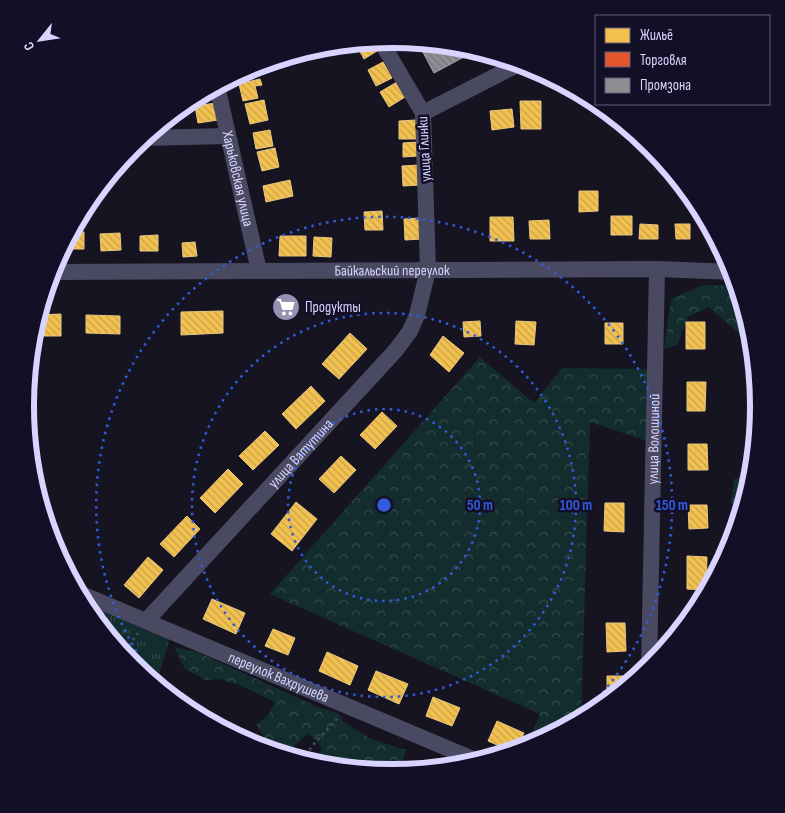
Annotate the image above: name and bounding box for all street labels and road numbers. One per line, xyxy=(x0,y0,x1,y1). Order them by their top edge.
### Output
street label: улица Глинки xyxy=(413,116,436,182)
street label: Харьковская улица xyxy=(217,128,258,228)
street label: Байкальский переулок xyxy=(334,261,450,281)
street label: улица Волошиной xyxy=(644,394,665,485)
street label: улица Ватутина xyxy=(264,415,338,492)
street label: переулок Вахрушева xyxy=(225,648,332,707)

